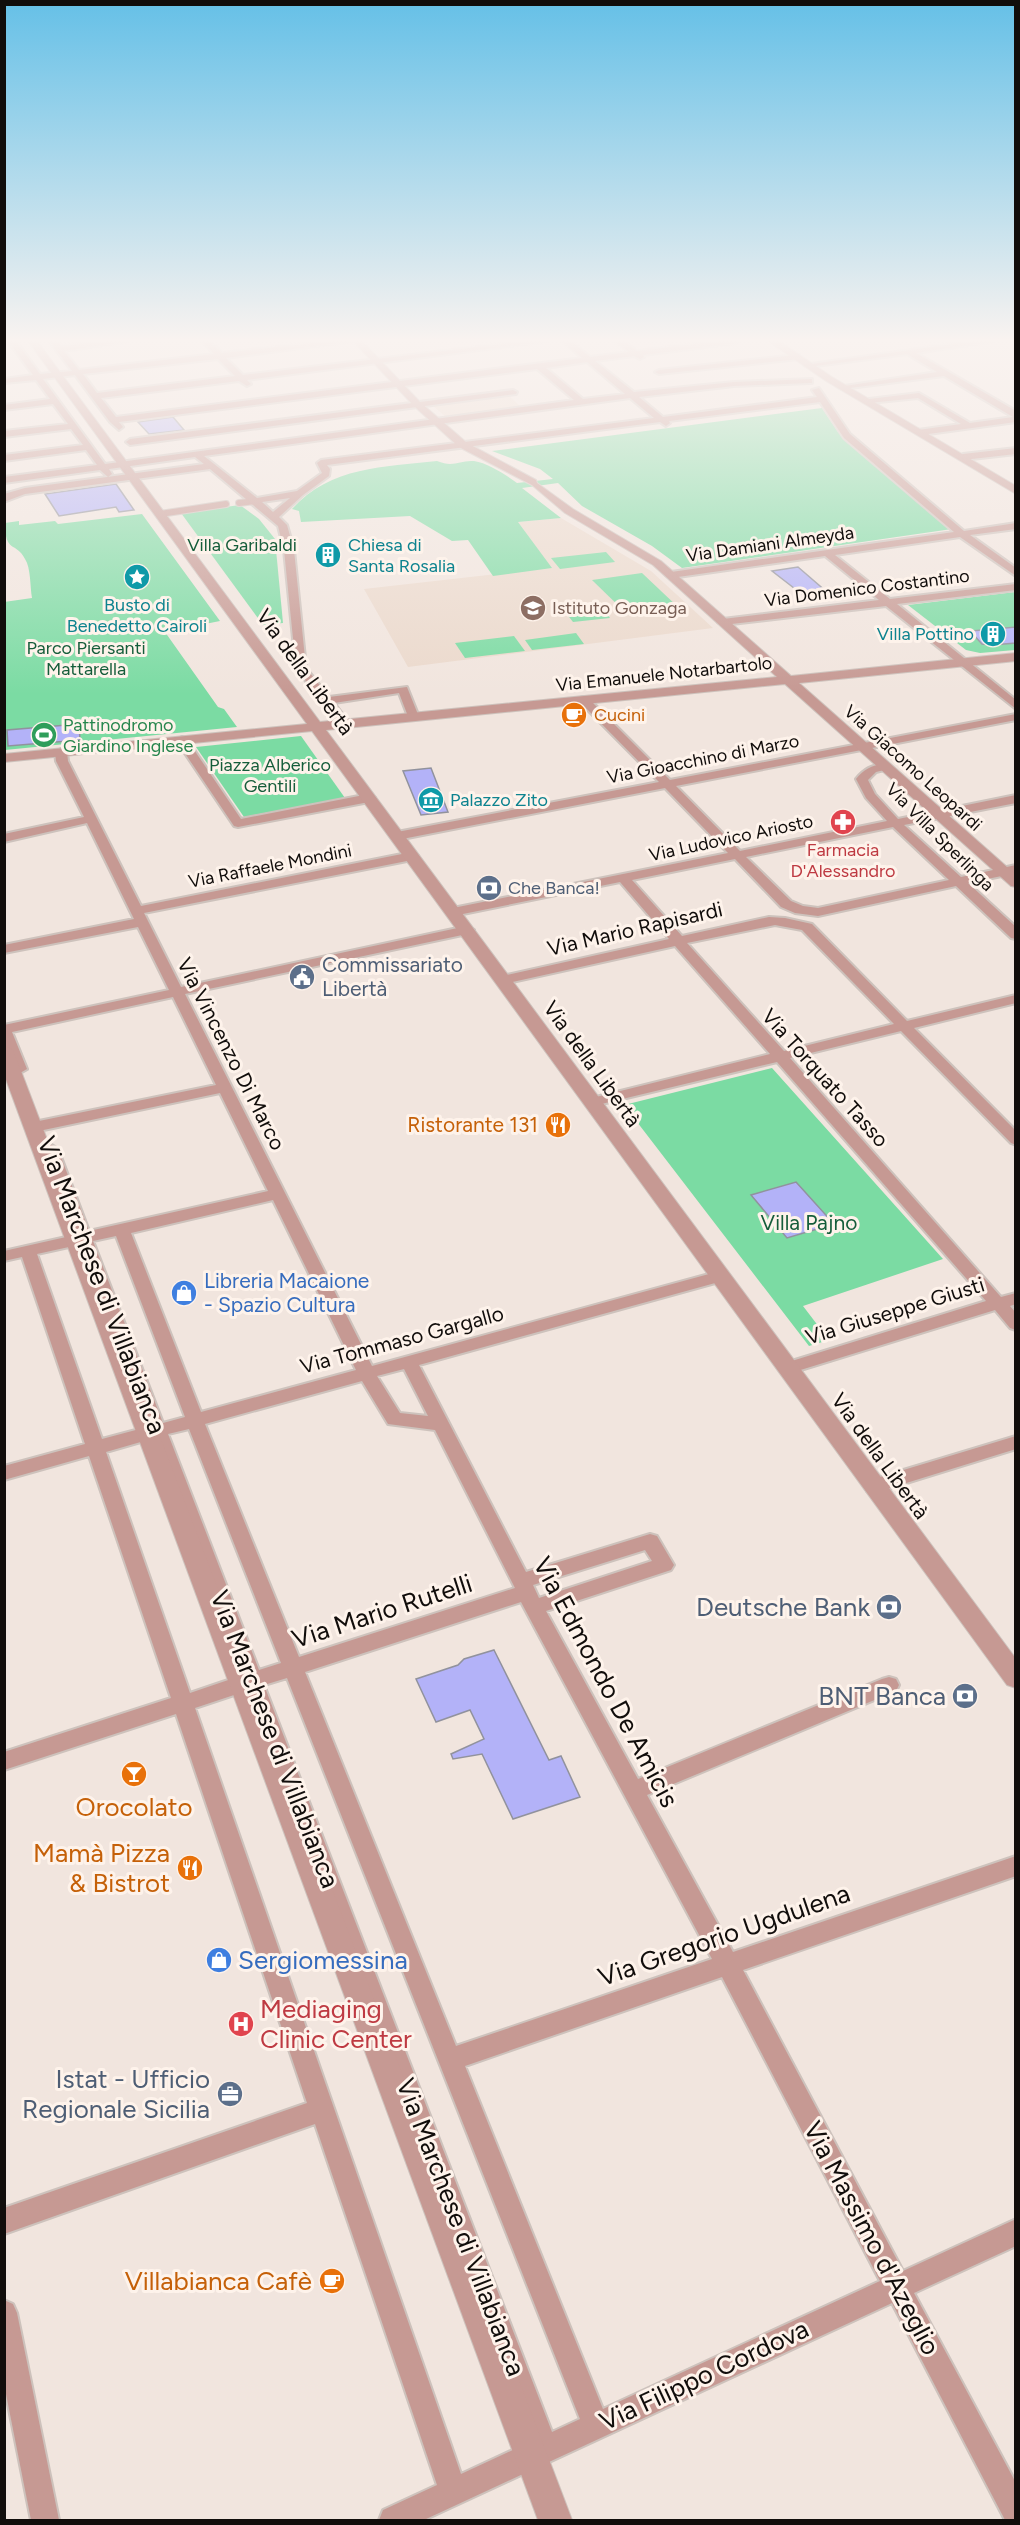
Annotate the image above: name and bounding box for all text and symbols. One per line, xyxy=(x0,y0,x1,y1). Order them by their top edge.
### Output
street label: Via Damiani Almeyda xyxy=(685,521,855,567)
park label: Villa Garibaldi xyxy=(187,534,297,556)
place label: Chiesa di Santa Rosalia xyxy=(348,534,455,577)
building icon: Chiesa di Santa Rosalia xyxy=(313,540,343,570)
place icon: Busto di Benedetto Cairoli xyxy=(122,562,152,592)
street label: Via Domenico Costantino xyxy=(763,565,971,611)
school or university icon: Istituto Gonzaga xyxy=(518,593,548,623)
place label: Busto di Benedetto Cairoli xyxy=(67,594,207,637)
place label: Istituto Gonzaga xyxy=(552,597,687,619)
street label: Via della Libertà xyxy=(251,604,359,740)
building icon: Villa Pottino xyxy=(978,619,1008,649)
place label: Villa Pottino xyxy=(877,623,974,645)
park label: Parco Piersanti Mattarella xyxy=(26,637,146,680)
street label: Via Emanuele Notarbartolo xyxy=(555,652,773,696)
cafe icon: Cucini xyxy=(559,700,589,730)
street label: Via Giacomo Leopardi xyxy=(840,700,986,836)
place label: Cucini xyxy=(594,704,645,726)
place label: Pattinodromo Giardino Inglese xyxy=(63,714,193,757)
sports icon: Pattinodromo Giardino Inglese xyxy=(29,720,59,750)
street label: Via Gioacchino di Marzo xyxy=(605,730,801,788)
park label: Piazza Alberico Gentili xyxy=(209,754,331,797)
street label: Via Villa Sperlinga xyxy=(881,778,999,896)
museum icon: Palazzo Zito xyxy=(416,785,446,815)
place label: Palazzo Zito xyxy=(450,789,548,811)
pharmacy icon: Farmacia D'Alessandro xyxy=(828,807,858,837)
street label: Via Ludovico Ariosto xyxy=(647,810,815,866)
street label: Via Raffaele Mondini xyxy=(186,839,354,893)
place label: Farmacia D'Alessandro xyxy=(790,839,896,882)
bank icon: Che Banca! xyxy=(474,873,504,903)
place label: Che Banca! xyxy=(508,877,600,899)
street label: Via Mario Rapisardi xyxy=(545,896,725,961)
place label: Commissariato Libertà xyxy=(322,952,463,1001)
street label: Via Vincenzo Di Marco xyxy=(172,954,291,1154)
public building icon: Commissariato Libertà xyxy=(287,962,317,992)
street label: Via della Libertà xyxy=(538,996,646,1132)
street label: Via Torquato Tasso xyxy=(757,1003,894,1152)
restaurant icon: Ristorante 131 xyxy=(543,1110,573,1140)
place label: Ristorante 131 xyxy=(407,1112,538,1137)
street label: Via Marchese di Villabianca xyxy=(30,1132,174,1438)
park label: Villa Pajno xyxy=(761,1210,857,1235)
place label: Libreria Macaione - Spazio Cultura xyxy=(204,1268,369,1317)
street label: Via Giuseppe Giusti xyxy=(802,1271,987,1350)
shop icon: Libreria Macaione - Spazio Cultura xyxy=(169,1278,199,1308)
street label: Via Tommaso Gargallo xyxy=(297,1300,506,1379)
street label: Via della Libertà xyxy=(826,1388,934,1524)
street label: Via Edmondo De Amicis xyxy=(526,1551,686,1813)
street label: Via Mario Rutelli xyxy=(288,1567,476,1655)
street label: Via Marchese di Villabianca xyxy=(203,1586,347,1892)
place label: Deutsche Bank xyxy=(696,1591,870,1623)
bank icon: Deutsche Bank xyxy=(874,1592,904,1622)
place label: BNT Banca xyxy=(818,1680,946,1712)
bank icon: BNT Banca xyxy=(950,1681,980,1711)
bar icon: Orocolato xyxy=(119,1759,149,1789)
place label: Orocolato xyxy=(75,1791,193,1823)
place label: Mamà Pizza & Bistrot xyxy=(33,1837,170,1899)
restaurant icon: Mamà Pizza & Bistrot xyxy=(175,1853,205,1883)
street label: Via Gregorio Ugdulena xyxy=(594,1877,854,1993)
place label: Sergiomessina xyxy=(238,1944,408,1976)
shop icon: Sergiomessina xyxy=(204,1945,234,1975)
place label: Mediaging Clinic Center xyxy=(260,1993,412,2055)
hospital icon: Mediaging Clinic Center xyxy=(226,2009,256,2039)
place label: Istat - Ufficio Regionale Sicilia xyxy=(22,2063,210,2125)
street label: Via Marchese di Villabianca xyxy=(389,2074,533,2380)
office icon: Istat - Ufficio Regionale Sicilia xyxy=(215,2079,245,2109)
street label: Via Massimo d'Azeglio xyxy=(797,2116,947,2360)
place label: Villabianca Cafè xyxy=(125,2265,312,2297)
cafe icon: Villabianca Cafè xyxy=(317,2266,347,2296)
street label: Via Filippo Cordova xyxy=(594,2313,814,2437)

